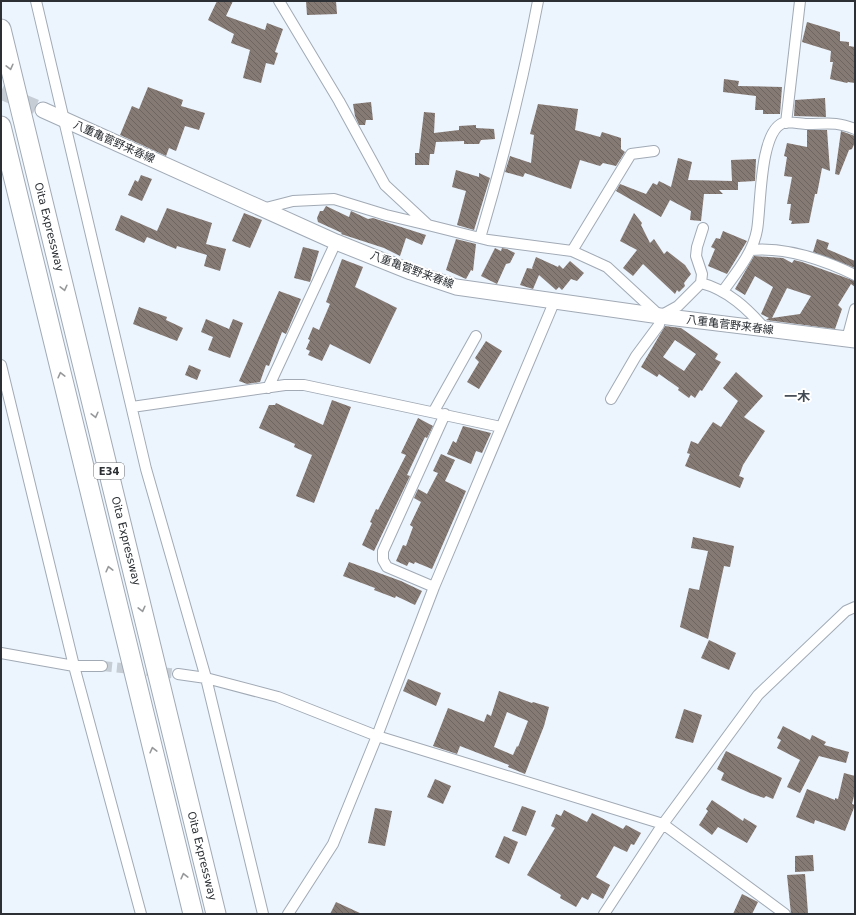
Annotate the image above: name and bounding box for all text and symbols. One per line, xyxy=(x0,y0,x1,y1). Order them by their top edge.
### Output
one-way arrow xyxy=(6,64,14,70)
street label: 八重亀菅野来春線 xyxy=(71,118,157,166)
street label: Oita Expressway xyxy=(32,181,66,273)
street label: 八重亀菅野来春線 xyxy=(368,249,456,291)
one-way arrow xyxy=(59,285,68,292)
street label: 八重亀菅野来春線 xyxy=(686,313,774,337)
one-way arrow xyxy=(58,372,66,378)
district label: 一木 xyxy=(784,389,811,404)
one-way arrow xyxy=(90,411,99,418)
road number: E34 xyxy=(94,463,124,479)
street label: Oita Expressway xyxy=(109,495,143,587)
one-way arrow xyxy=(105,566,113,572)
one-way arrow xyxy=(137,605,146,612)
one-way arrow xyxy=(149,747,157,753)
street label: Oita Expressway xyxy=(185,810,219,902)
one-way arrow xyxy=(180,873,188,879)

